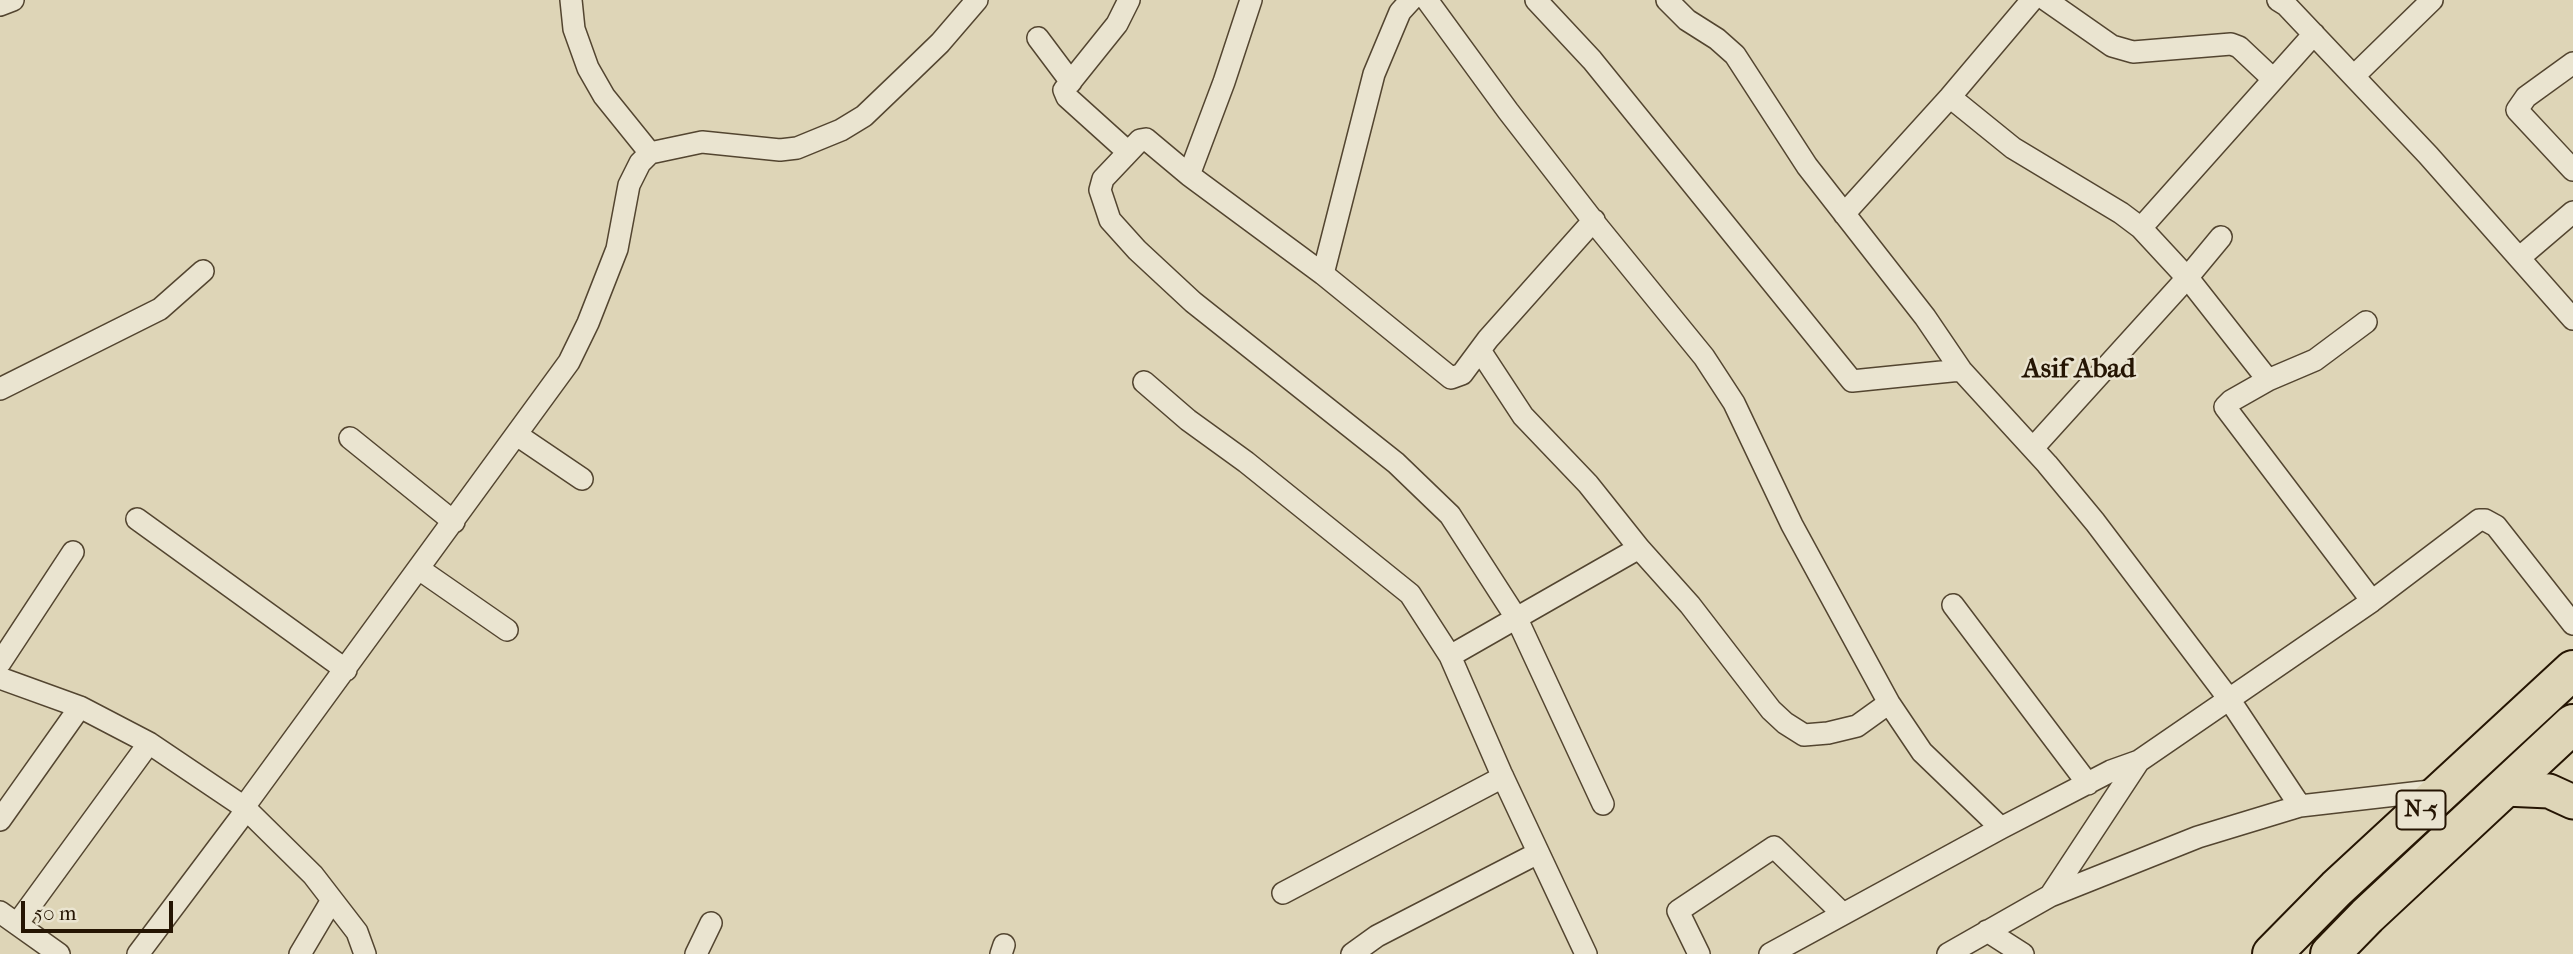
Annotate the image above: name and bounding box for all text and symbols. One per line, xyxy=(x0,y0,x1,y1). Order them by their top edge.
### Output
district label: Asif Abad xyxy=(2022,353,2136,387)
road number: N-5 xyxy=(2396,790,2446,830)
scale bar xyxy=(24,888,177,932)
text: 50 m xyxy=(34,901,77,925)

